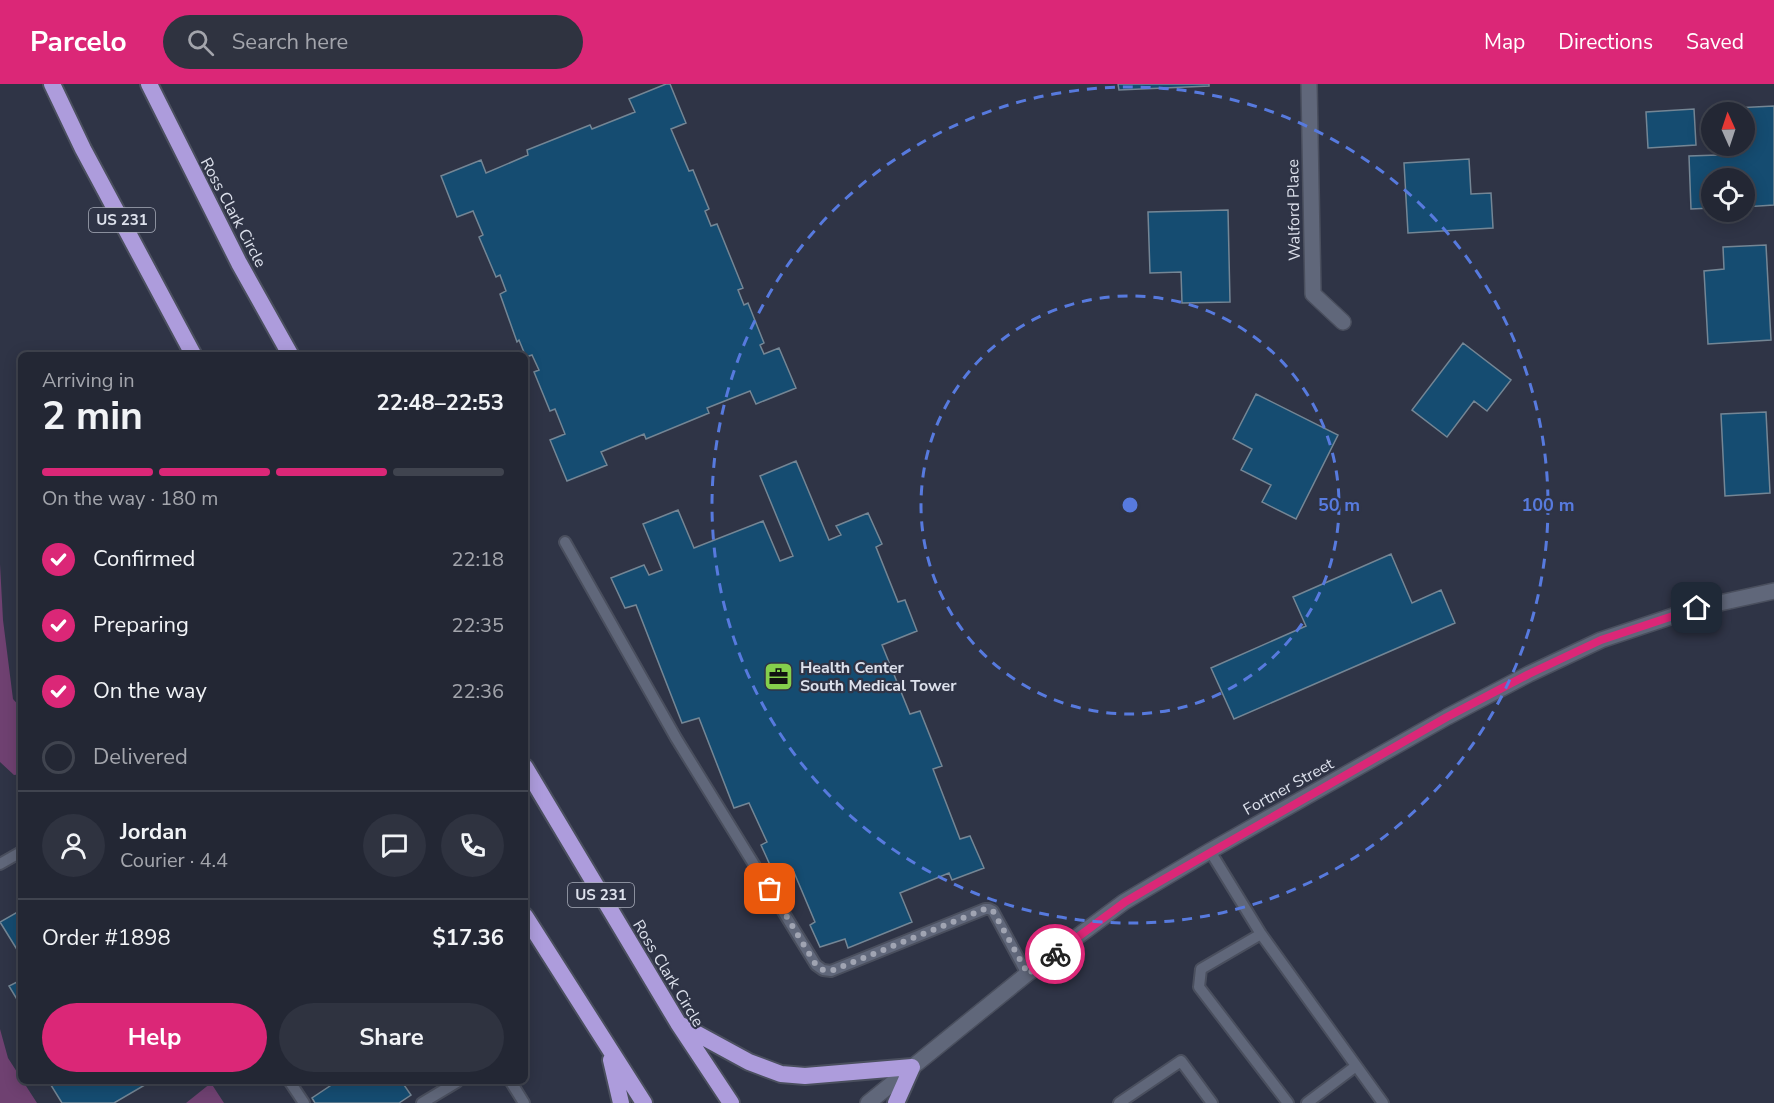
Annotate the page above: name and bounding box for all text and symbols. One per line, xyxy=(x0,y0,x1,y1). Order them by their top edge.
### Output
search box xyxy=(163,15,583,69)
text: Parcelo xyxy=(30,23,127,61)
icon: search xyxy=(184,26,217,59)
text: Search here xyxy=(232,27,348,57)
text: Map xyxy=(1484,28,1525,56)
text: Directions xyxy=(1558,28,1653,56)
text: Saved xyxy=(1686,28,1744,56)
north arrow xyxy=(1701,102,1755,156)
map controls xyxy=(1701,102,1755,222)
street label: Ross Clark Circle xyxy=(195,154,271,271)
street label: Walford Place xyxy=(1282,159,1306,261)
button: locate xyxy=(1701,168,1755,222)
road number: US 231 xyxy=(89,208,155,232)
text: Arriving in xyxy=(42,367,135,394)
text: 22:48–22:53 xyxy=(376,388,504,418)
text: 2 min xyxy=(42,390,143,443)
text: On the way · 180 m xyxy=(42,485,218,512)
text: 50 m xyxy=(1318,493,1360,517)
text: 100 m xyxy=(1521,493,1575,517)
centre of rings xyxy=(1120,495,1140,515)
icon: check xyxy=(42,543,75,576)
text: Confirmed xyxy=(93,544,195,574)
text: 22:18 xyxy=(451,546,504,573)
pin xyxy=(1671,582,1722,633)
icon: home xyxy=(1680,591,1713,624)
icon: check xyxy=(42,609,75,642)
text: Preparing xyxy=(93,610,189,640)
text: 22:35 xyxy=(451,612,504,639)
place label: Health Center South Medical Tower xyxy=(800,657,957,697)
office icon: Health Center South Medical Tower xyxy=(763,660,795,692)
icon: check xyxy=(42,675,75,708)
text: On the way xyxy=(93,676,207,706)
text: 22:36 xyxy=(451,678,504,705)
text: Delivered xyxy=(93,742,188,772)
street label: Fortner Street xyxy=(1239,753,1338,821)
button: person xyxy=(42,814,105,877)
button: chat xyxy=(363,814,426,877)
button: phone xyxy=(441,814,504,877)
text: Jordan xyxy=(120,817,187,847)
text: Courier · 4.4 xyxy=(120,847,228,874)
pin xyxy=(744,863,795,914)
icon: bag xyxy=(753,872,786,905)
road number: US 231 xyxy=(568,883,634,907)
street label: Ross Clark Circle xyxy=(627,916,709,1031)
text: Order #1898 xyxy=(42,923,171,953)
text: $17.36 xyxy=(433,923,504,953)
courier xyxy=(1025,924,1085,984)
icon: bike xyxy=(1039,938,1072,971)
button: Help xyxy=(42,1003,267,1072)
button: Share xyxy=(279,1003,504,1072)

